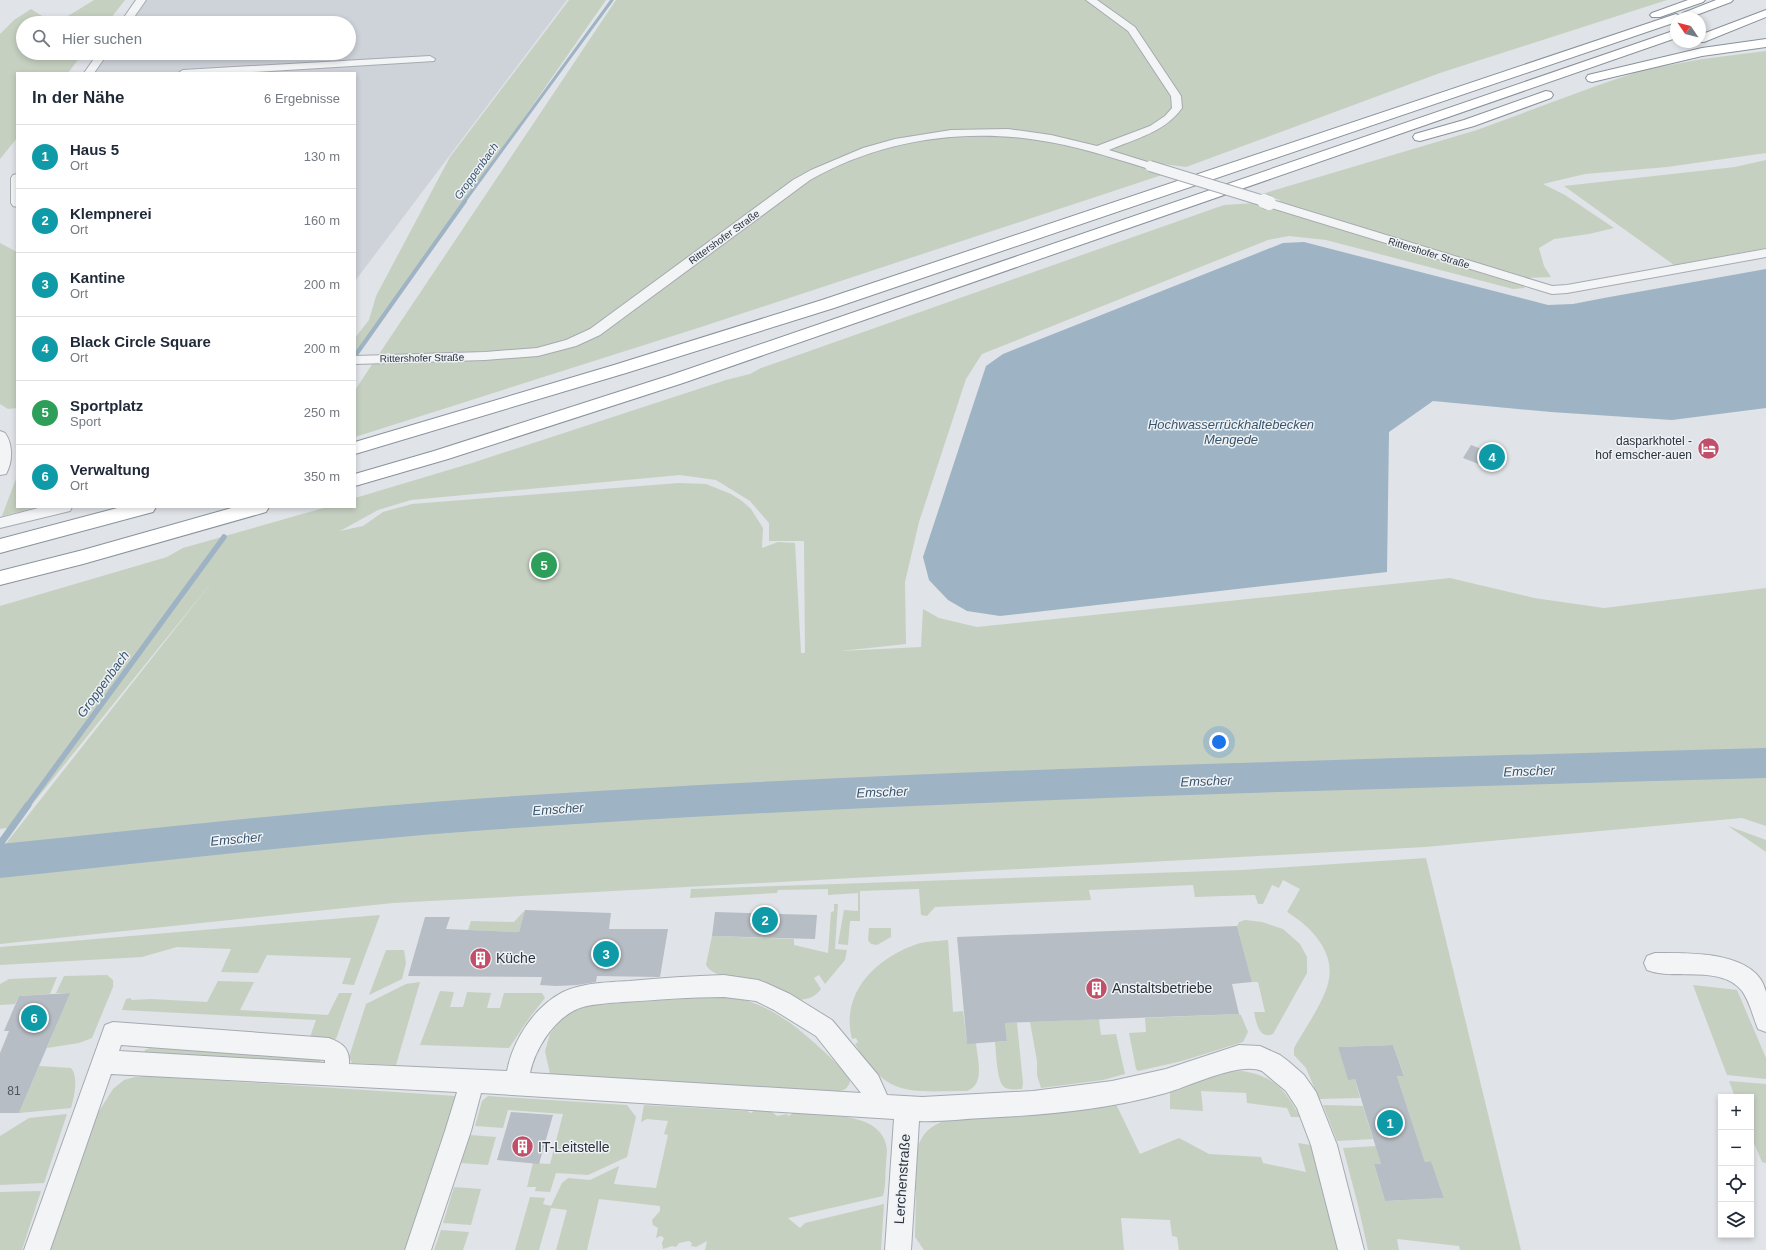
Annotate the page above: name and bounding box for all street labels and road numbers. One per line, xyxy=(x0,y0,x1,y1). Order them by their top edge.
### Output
street label: Rittershofer Straße xyxy=(687,207,762,266)
street label: Rittershofer Straße xyxy=(1387,235,1471,271)
street label: Rittershofer Straße xyxy=(380,352,465,364)
street label: Lerchenstraße xyxy=(891,1133,913,1225)

